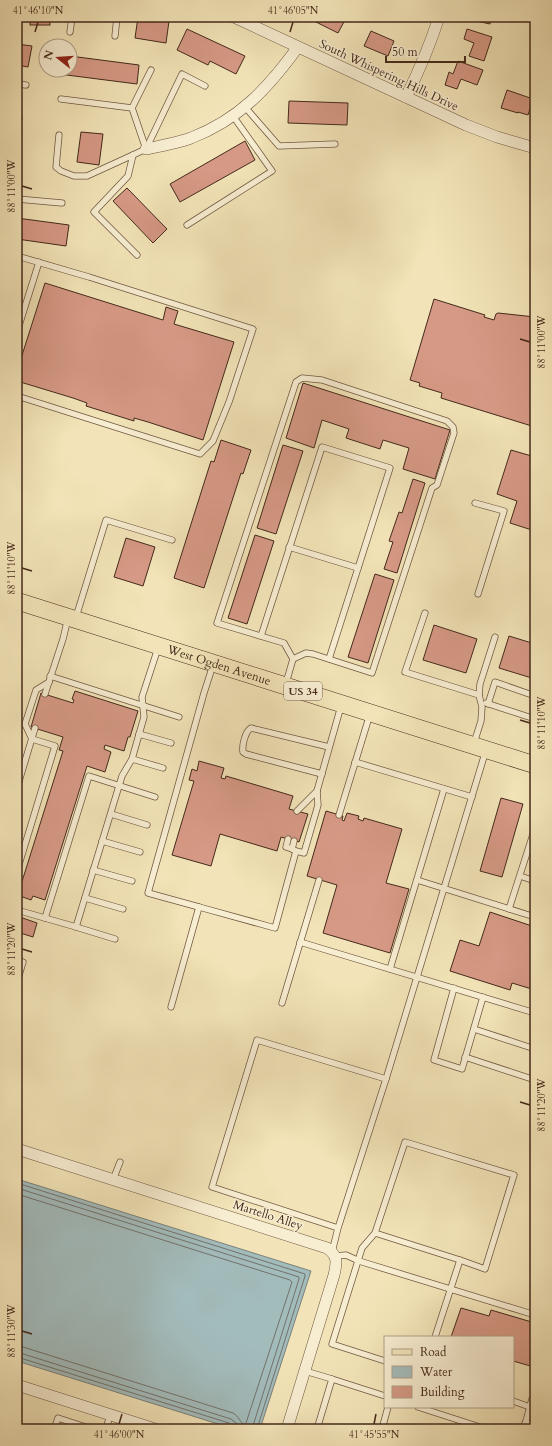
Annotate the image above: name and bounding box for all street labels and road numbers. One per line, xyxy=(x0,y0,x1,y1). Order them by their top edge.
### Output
street label: South Whispering Hills Drive xyxy=(317,36,461,114)
street label: West Ogden Avenue xyxy=(164,641,273,689)
road number: US 34 xyxy=(284,682,322,700)
street label: Martello Alley xyxy=(231,1196,306,1234)

